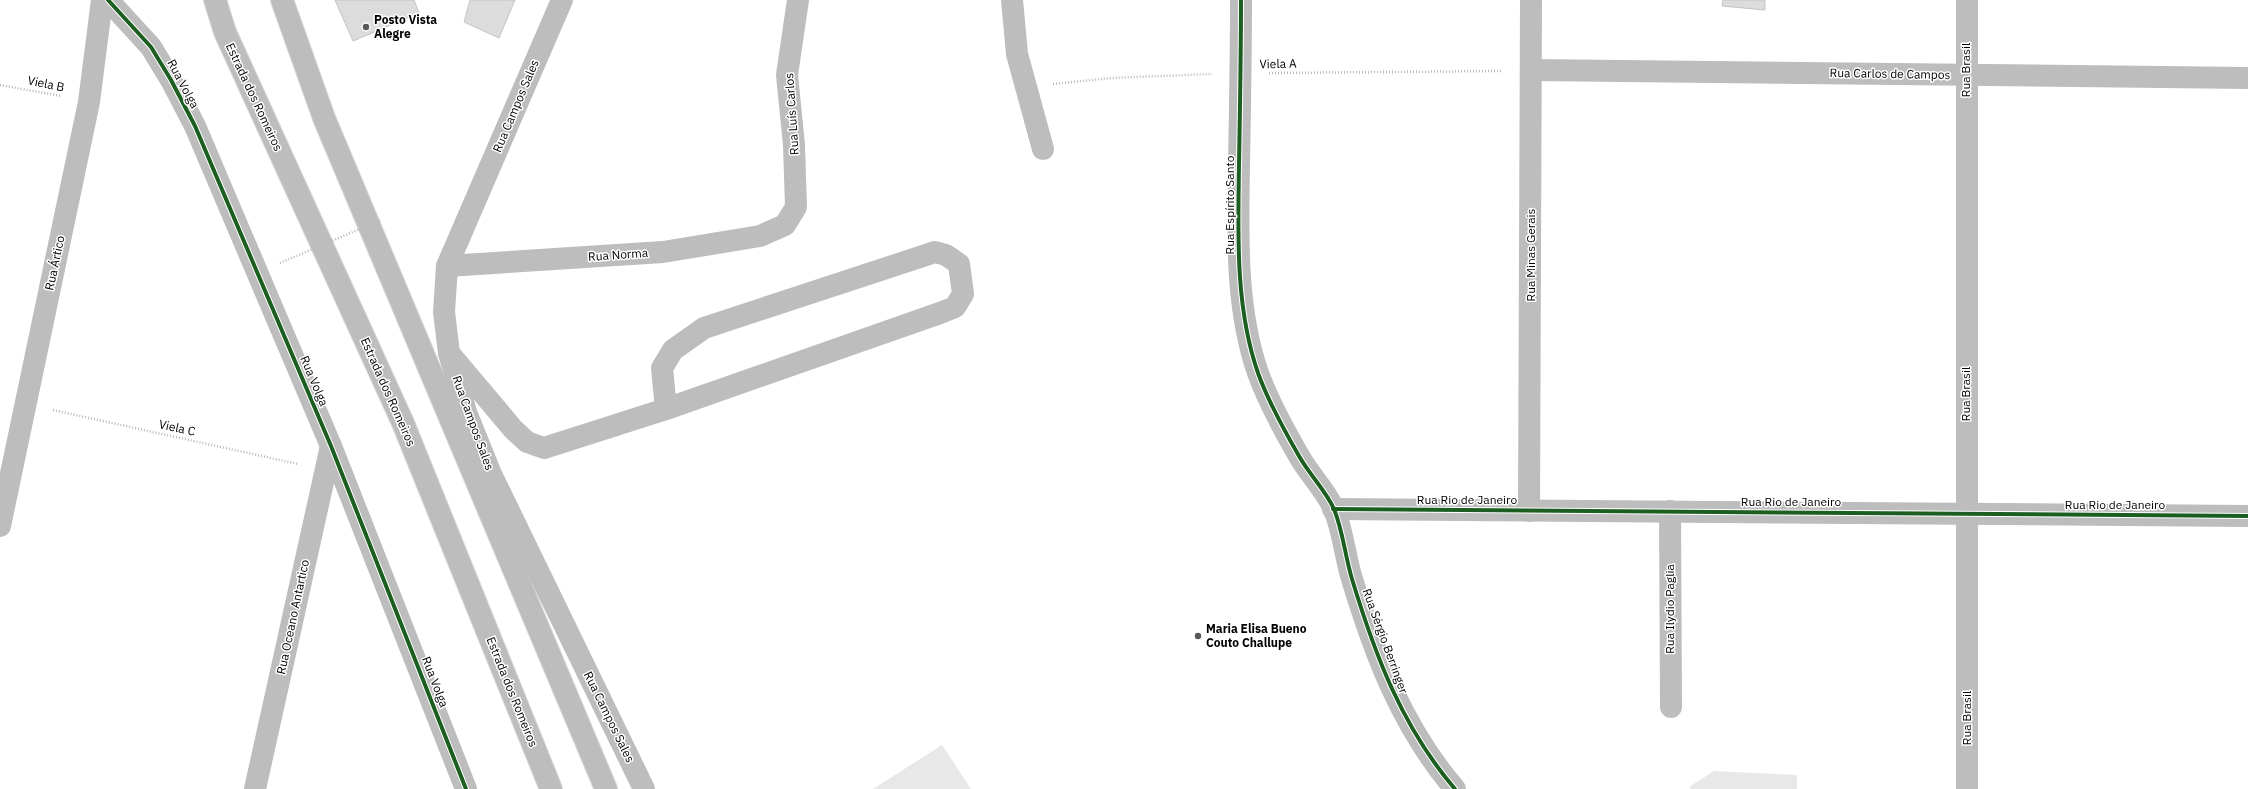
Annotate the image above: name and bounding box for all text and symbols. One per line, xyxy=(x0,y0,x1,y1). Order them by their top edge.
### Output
place label: Posto Vista Alegre xyxy=(374,12,437,41)
marker: Posto Vista Alegre xyxy=(361,22,371,32)
street label: Estrada dos Romeiros xyxy=(223,40,286,153)
street label: Rua Brasil xyxy=(1958,43,1973,97)
street label: Viela A xyxy=(1259,56,1297,71)
street label: Rua Volga xyxy=(164,57,203,111)
street label: Rua Campos Sales xyxy=(489,57,542,155)
street label: Rua Carlos de Campos xyxy=(1829,65,1951,82)
street label: Rua Luís Carlos xyxy=(781,72,802,156)
street label: Viela B xyxy=(26,73,66,94)
street label: Rua Espírito Santo xyxy=(1222,155,1237,254)
street label: Rua Minas Gerais xyxy=(1523,208,1538,301)
street label: Rua Ártico xyxy=(41,234,68,292)
street label: Rua Norma xyxy=(587,245,649,264)
street label: Estrada dos Romeiros xyxy=(358,335,419,449)
street label: Rua Volga xyxy=(297,353,332,409)
street label: Rua Brasil xyxy=(1958,367,1973,421)
street label: Rua Campos Sales xyxy=(449,374,498,472)
street label: Viela C xyxy=(158,416,197,439)
street label: Rua Rio de Janeiro xyxy=(1417,492,1517,507)
street label: Rua Rio de Janeiro xyxy=(1741,494,1841,509)
street label: Rua Rio de Janeiro xyxy=(2065,497,2165,512)
street label: Rua Oceano Antartico xyxy=(273,558,312,676)
street label: Rua Ilydio Paglia xyxy=(1662,564,1677,654)
street label: Rua Sérgio Berringer xyxy=(1360,586,1412,696)
place label: Maria Elisa Bueno Couto Challupe xyxy=(1206,621,1307,650)
marker: Maria Elisa Bueno Couto Challupe xyxy=(1193,631,1203,641)
street label: Estrada dos Romeiros xyxy=(484,635,541,749)
street label: Rua Volga xyxy=(419,654,452,710)
street label: Rua Campos Sales xyxy=(581,669,638,765)
street label: Rua Brasil xyxy=(1959,691,1974,745)

